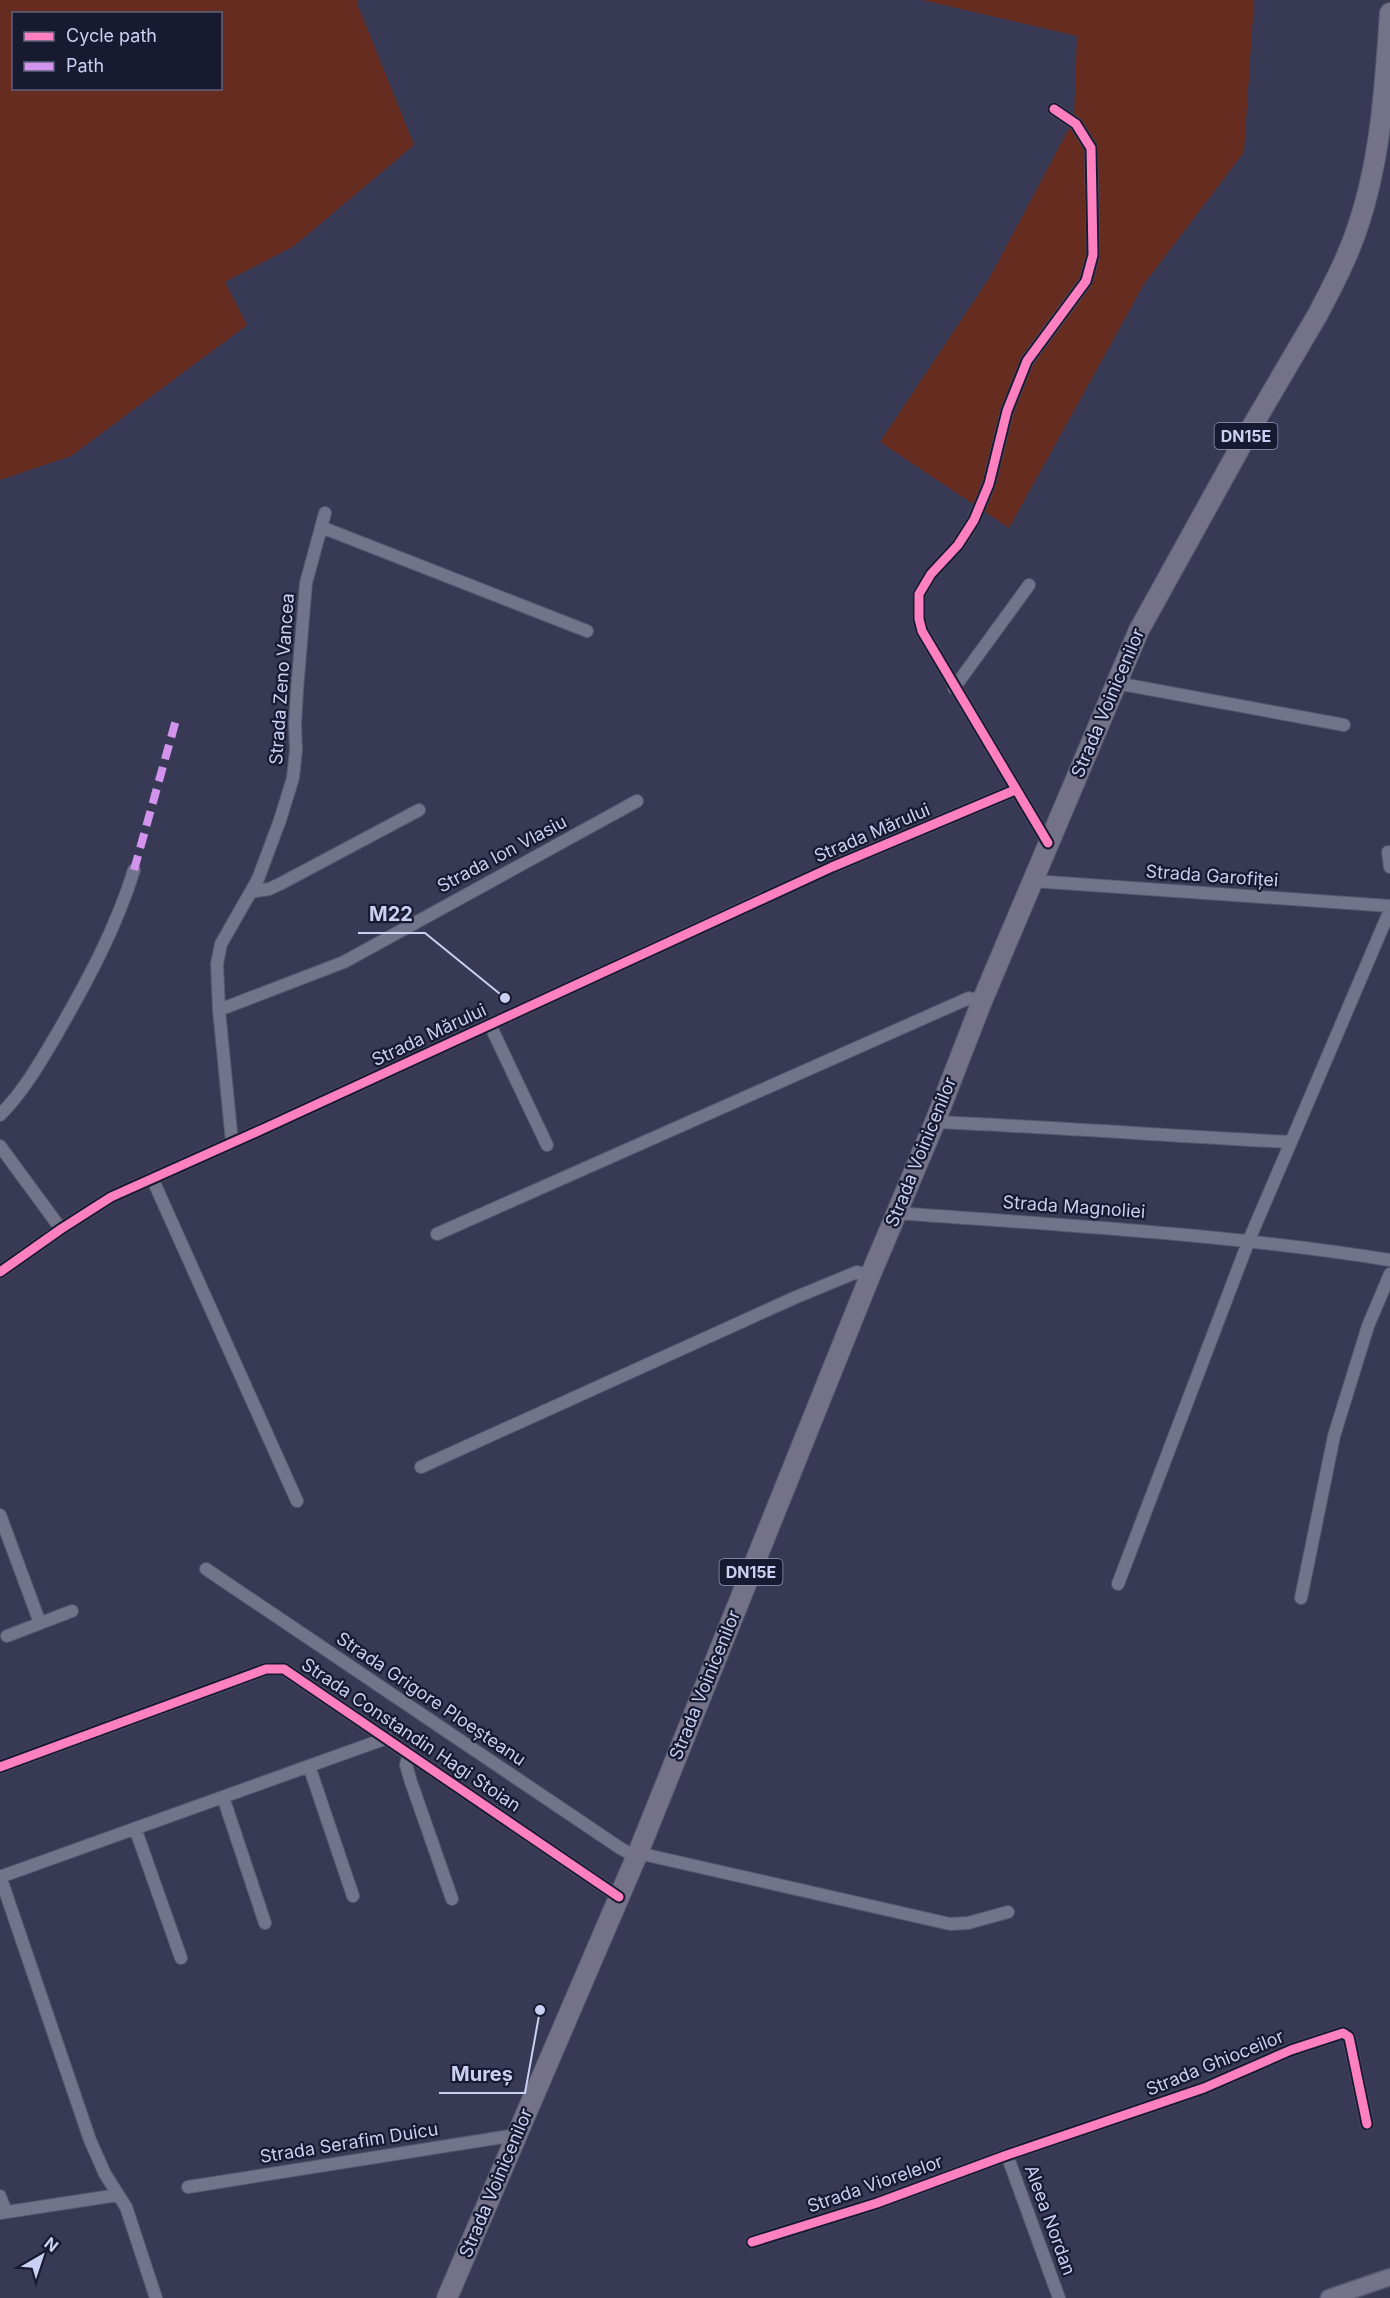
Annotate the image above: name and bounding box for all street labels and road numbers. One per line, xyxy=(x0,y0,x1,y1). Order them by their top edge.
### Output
road number: DN15E xyxy=(1214,423,1278,449)
street label: Strada Zeno Vancea xyxy=(265,592,298,766)
street label: Strada Voinicenilor xyxy=(1067,625,1149,780)
street label: Strada Mărului xyxy=(811,799,933,866)
street label: Strada Ion Vlasiu xyxy=(434,811,570,896)
street label: Strada Garofiței xyxy=(1145,860,1279,892)
street label: Strada Mărului xyxy=(368,999,489,1070)
street label: Strada Voinicenilor xyxy=(881,1074,960,1230)
street label: Strada Magnoliei xyxy=(1002,1191,1146,1222)
road number: DN15E xyxy=(720,1559,783,1585)
street label: Strada Voinicenilor xyxy=(665,1607,744,1763)
street label: Strada Grigore Ploeșteanu xyxy=(332,1627,530,1771)
street label: Strada Constandin Hagi Stoian xyxy=(298,1653,525,1816)
street label: Strada Ghioceilor xyxy=(1143,2025,1287,2100)
street label: Strada Voinicenilor xyxy=(455,2105,537,2260)
street label: Strada Serafim Duicu xyxy=(258,2118,440,2167)
street label: Strada Viorelelor xyxy=(804,2150,946,2217)
street label: Aleea Nordan xyxy=(1021,2162,1080,2278)

